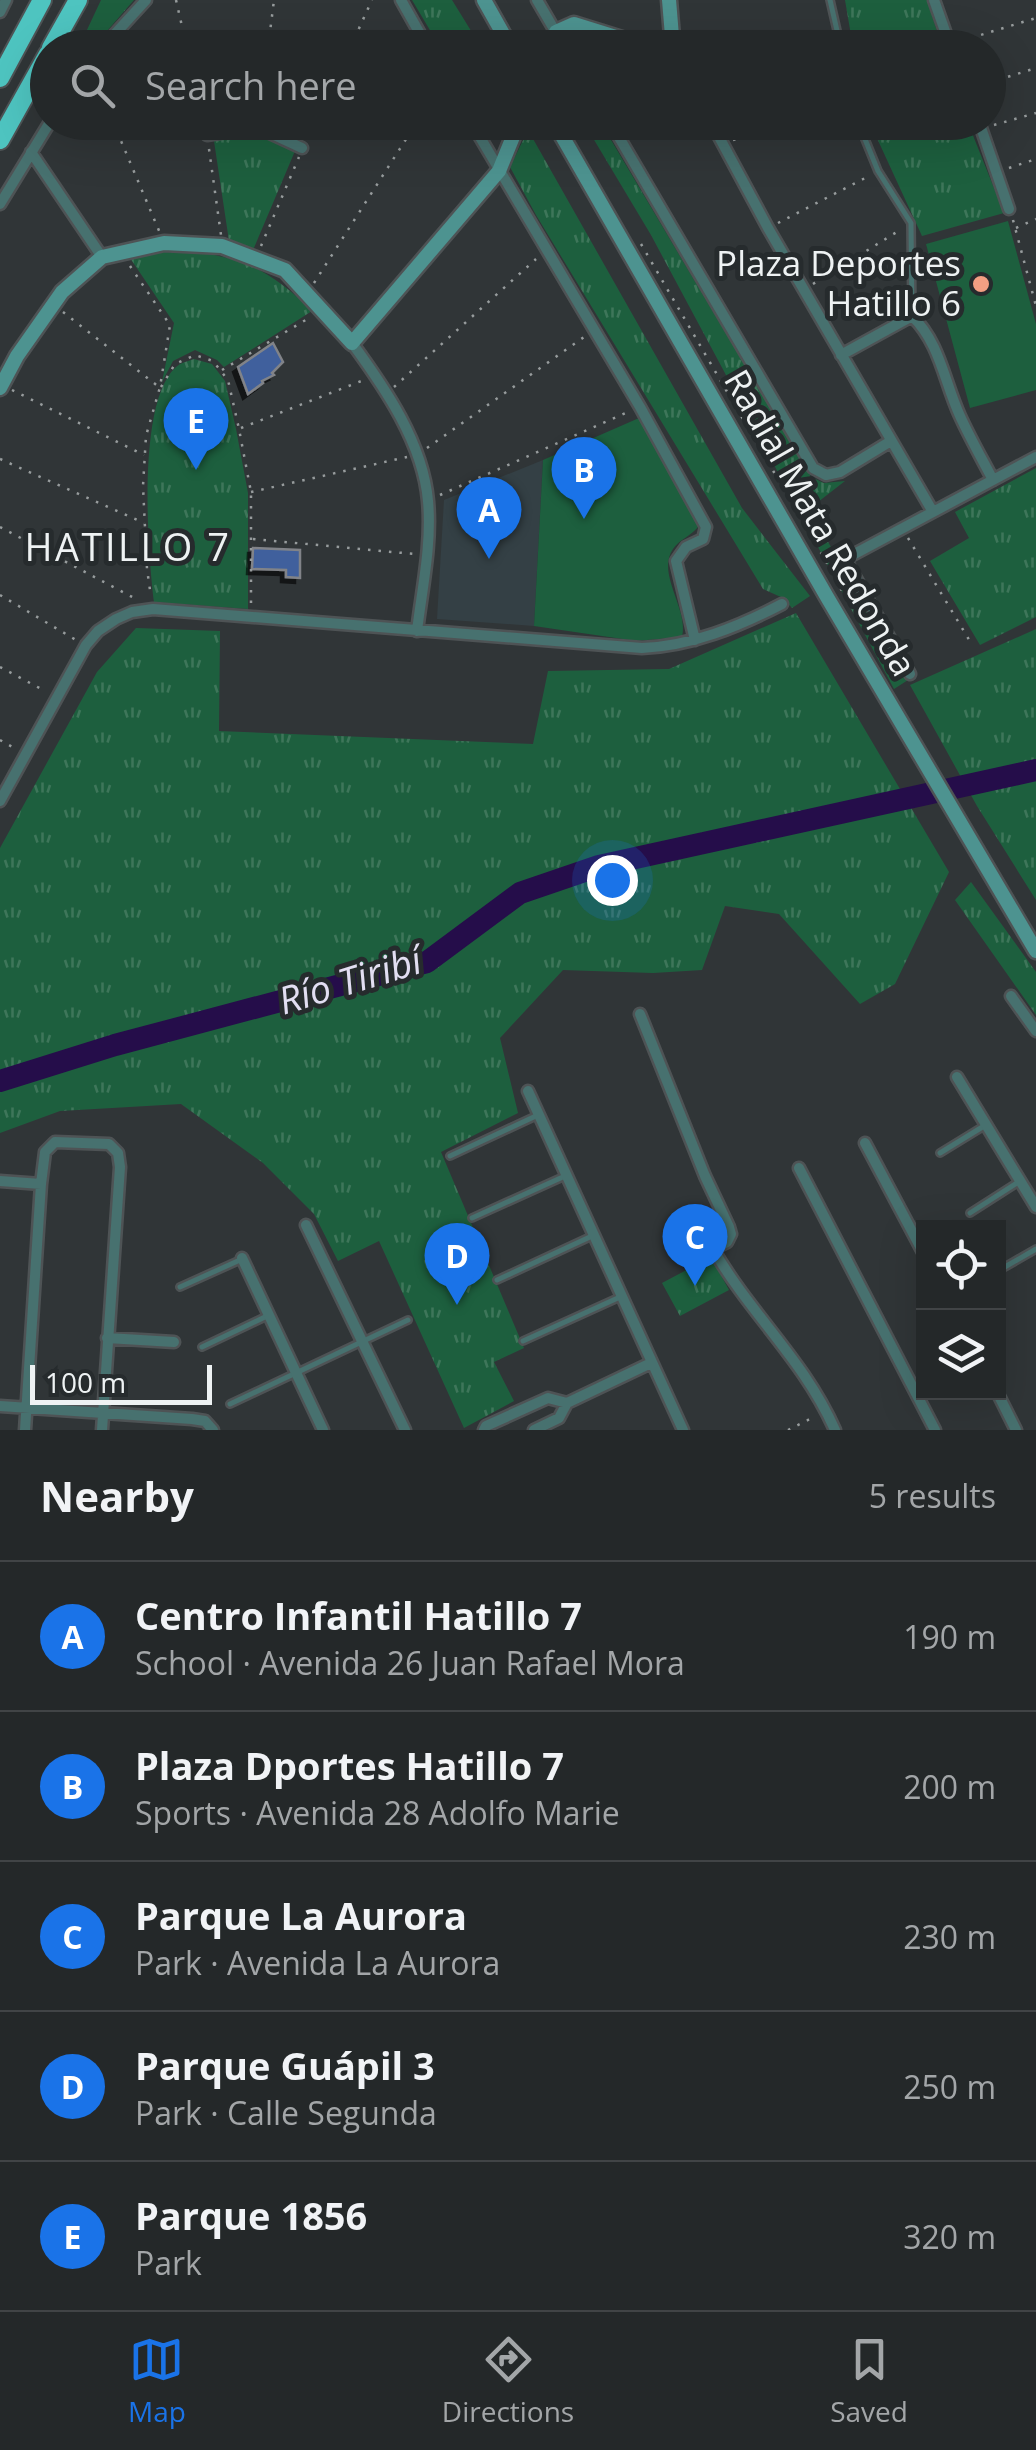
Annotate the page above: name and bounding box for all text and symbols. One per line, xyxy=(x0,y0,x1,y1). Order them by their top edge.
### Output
search box xyxy=(30,30,1006,140)
icon: search xyxy=(65,58,120,113)
text: Search here xyxy=(145,59,357,111)
place label: Plaza Deportes Hatillo 6 xyxy=(716,239,961,326)
marker: Plaza Deportes Hatillo 6 xyxy=(970,273,992,295)
street label: Radial Mata Redonda xyxy=(714,360,928,684)
pin: E xyxy=(164,388,228,470)
pin: B xyxy=(552,436,616,519)
pin: A xyxy=(456,476,522,559)
district label: HATILLO 7 xyxy=(25,520,231,572)
your location xyxy=(587,855,638,906)
water label: Río Tiribí xyxy=(271,931,432,1025)
pin: C xyxy=(662,1204,728,1286)
map controls xyxy=(916,1220,1006,1400)
button: locate xyxy=(916,1220,1006,1310)
pin: D xyxy=(424,1222,490,1305)
button: layers xyxy=(916,1310,1006,1400)
scale bar xyxy=(30,1360,212,1404)
text: 100 m xyxy=(45,1363,126,1401)
text: Nearby xyxy=(40,1467,194,1524)
text: 5 results xyxy=(869,1474,996,1517)
text: Centro Infantil Hatillo 7 xyxy=(135,1589,582,1641)
text: A xyxy=(61,1615,84,1658)
text: 190 m xyxy=(903,1615,996,1658)
text: School · Avenida 26 Juan Rafael Mora xyxy=(135,1641,685,1684)
text: Plaza Dportes Hatillo 7 xyxy=(135,1739,564,1791)
text: B xyxy=(62,1765,83,1808)
text: 200 m xyxy=(903,1765,996,1808)
text: Sports · Avenida 28 Adolfo Marie xyxy=(135,1791,620,1834)
text: Parque La Aurora xyxy=(135,1889,467,1941)
text: C xyxy=(62,1915,83,1958)
text: 230 m xyxy=(903,1915,996,1958)
text: Park · Avenida La Aurora xyxy=(135,1941,500,1984)
text: Parque Guápil 3 xyxy=(135,2039,435,2091)
text: D xyxy=(61,2065,84,2108)
text: 250 m xyxy=(903,2065,996,2108)
text: Park · Calle Segunda xyxy=(135,2091,437,2134)
text: Parque 1856 xyxy=(135,2189,367,2241)
text: E xyxy=(64,2215,81,2258)
text: 320 m xyxy=(903,2215,996,2258)
text: Park xyxy=(135,2241,202,2284)
tab: Map xyxy=(128,2332,186,2430)
tab: Directions xyxy=(442,2332,574,2430)
tab: Saved xyxy=(830,2332,908,2430)

